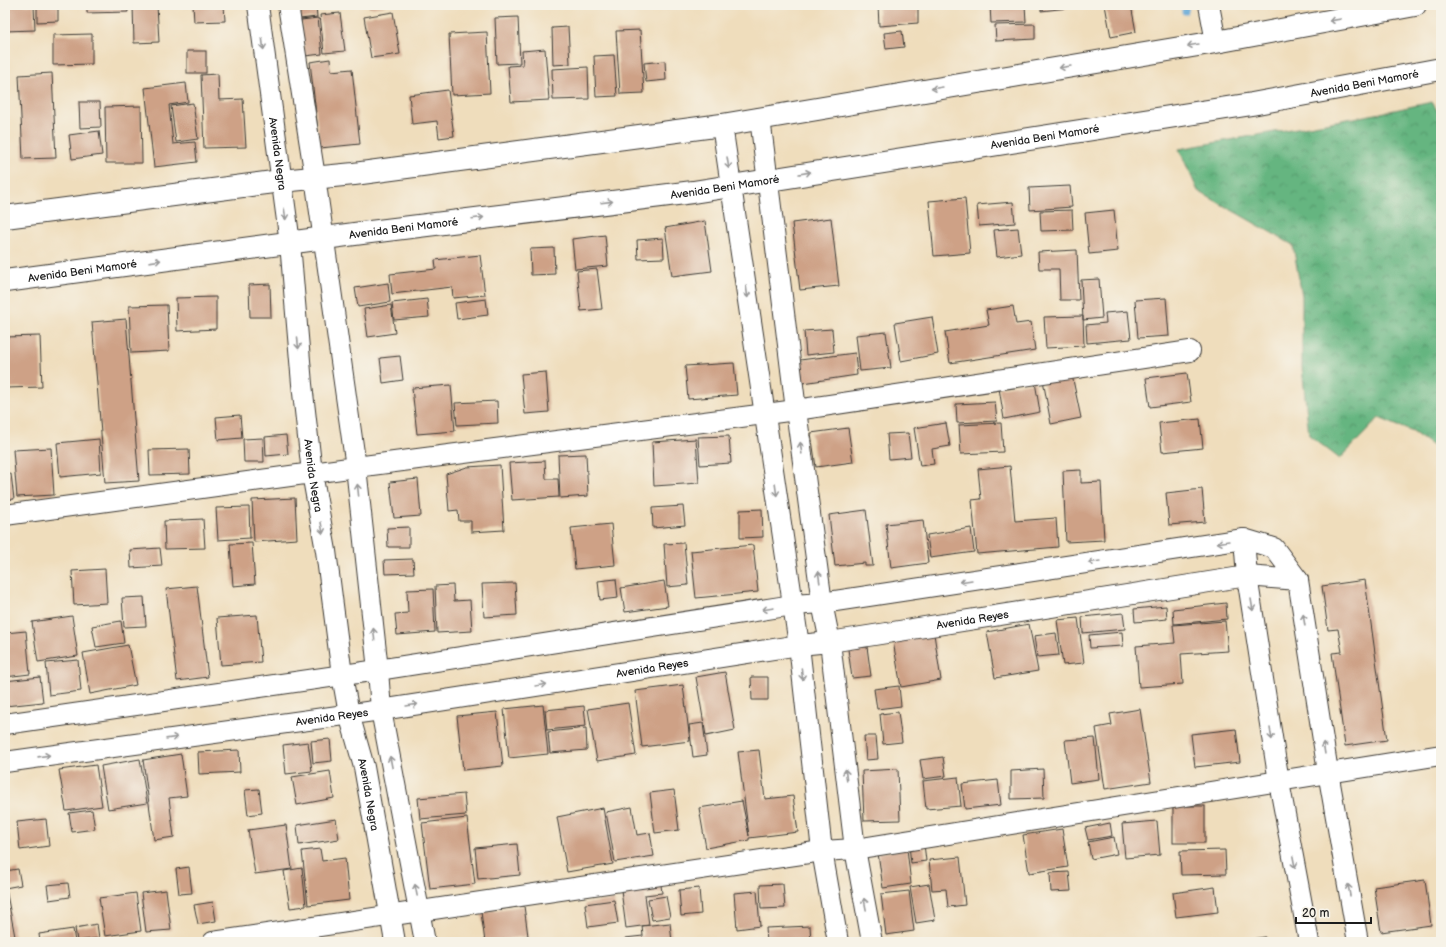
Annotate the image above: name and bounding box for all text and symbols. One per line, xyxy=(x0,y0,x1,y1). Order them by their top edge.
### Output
one-way arrow xyxy=(1329,16,1342,24)
one-way arrow xyxy=(259,37,267,50)
one-way arrow xyxy=(1187,42,1200,50)
one-way arrow xyxy=(1059,63,1072,71)
street label: Avenida Beni Mamoré xyxy=(1309,67,1420,100)
one-way arrow xyxy=(931,84,944,92)
street label: Avenida Negra xyxy=(266,116,289,191)
street label: Avenida Beni Mamoré xyxy=(990,122,1101,152)
one-way arrow xyxy=(724,156,732,169)
one-way arrow xyxy=(798,169,811,177)
street label: Avenida Beni Mamoré xyxy=(670,172,781,202)
one-way arrow xyxy=(600,198,613,206)
one-way arrow xyxy=(281,207,289,220)
one-way arrow xyxy=(471,214,484,222)
street label: Avenida Beni Mamoré xyxy=(348,215,459,242)
street label: Avenida Beni Mamoré xyxy=(27,257,138,285)
one-way arrow xyxy=(148,257,161,265)
one-way arrow xyxy=(743,285,751,298)
one-way arrow xyxy=(295,336,302,349)
street label: Avenida Negra xyxy=(301,439,325,513)
one-way arrow xyxy=(797,442,805,455)
one-way arrow xyxy=(772,483,780,496)
one-way arrow xyxy=(354,484,362,497)
one-way arrow xyxy=(318,521,326,534)
one-way arrow xyxy=(1217,538,1230,546)
one-way arrow xyxy=(1088,558,1101,566)
one-way arrow xyxy=(815,571,823,584)
one-way arrow xyxy=(960,577,973,585)
one-way arrow xyxy=(1248,598,1256,611)
one-way arrow xyxy=(762,605,775,613)
street label: Avenida Reyes xyxy=(935,608,1010,632)
one-way arrow xyxy=(1300,613,1308,626)
one-way arrow xyxy=(370,628,378,641)
street label: Avenida Reyes xyxy=(615,656,690,680)
one-way arrow xyxy=(799,667,806,680)
one-way arrow xyxy=(534,681,547,689)
one-way arrow xyxy=(405,701,418,709)
street label: Avenida Reyes xyxy=(295,706,370,729)
one-way arrow xyxy=(1267,727,1275,740)
one-way arrow xyxy=(165,734,178,742)
one-way arrow xyxy=(1320,742,1328,755)
one-way arrow xyxy=(37,752,50,760)
one-way arrow xyxy=(387,756,395,769)
street label: Avenida Negra xyxy=(355,757,381,832)
one-way arrow xyxy=(842,769,850,782)
one-way arrow xyxy=(1290,855,1298,868)
one-way arrow xyxy=(412,884,420,897)
one-way arrow xyxy=(1345,884,1353,897)
one-way arrow xyxy=(861,898,869,911)
scale bar xyxy=(1296,899,1371,925)
text: 20 m xyxy=(1302,906,1329,921)

